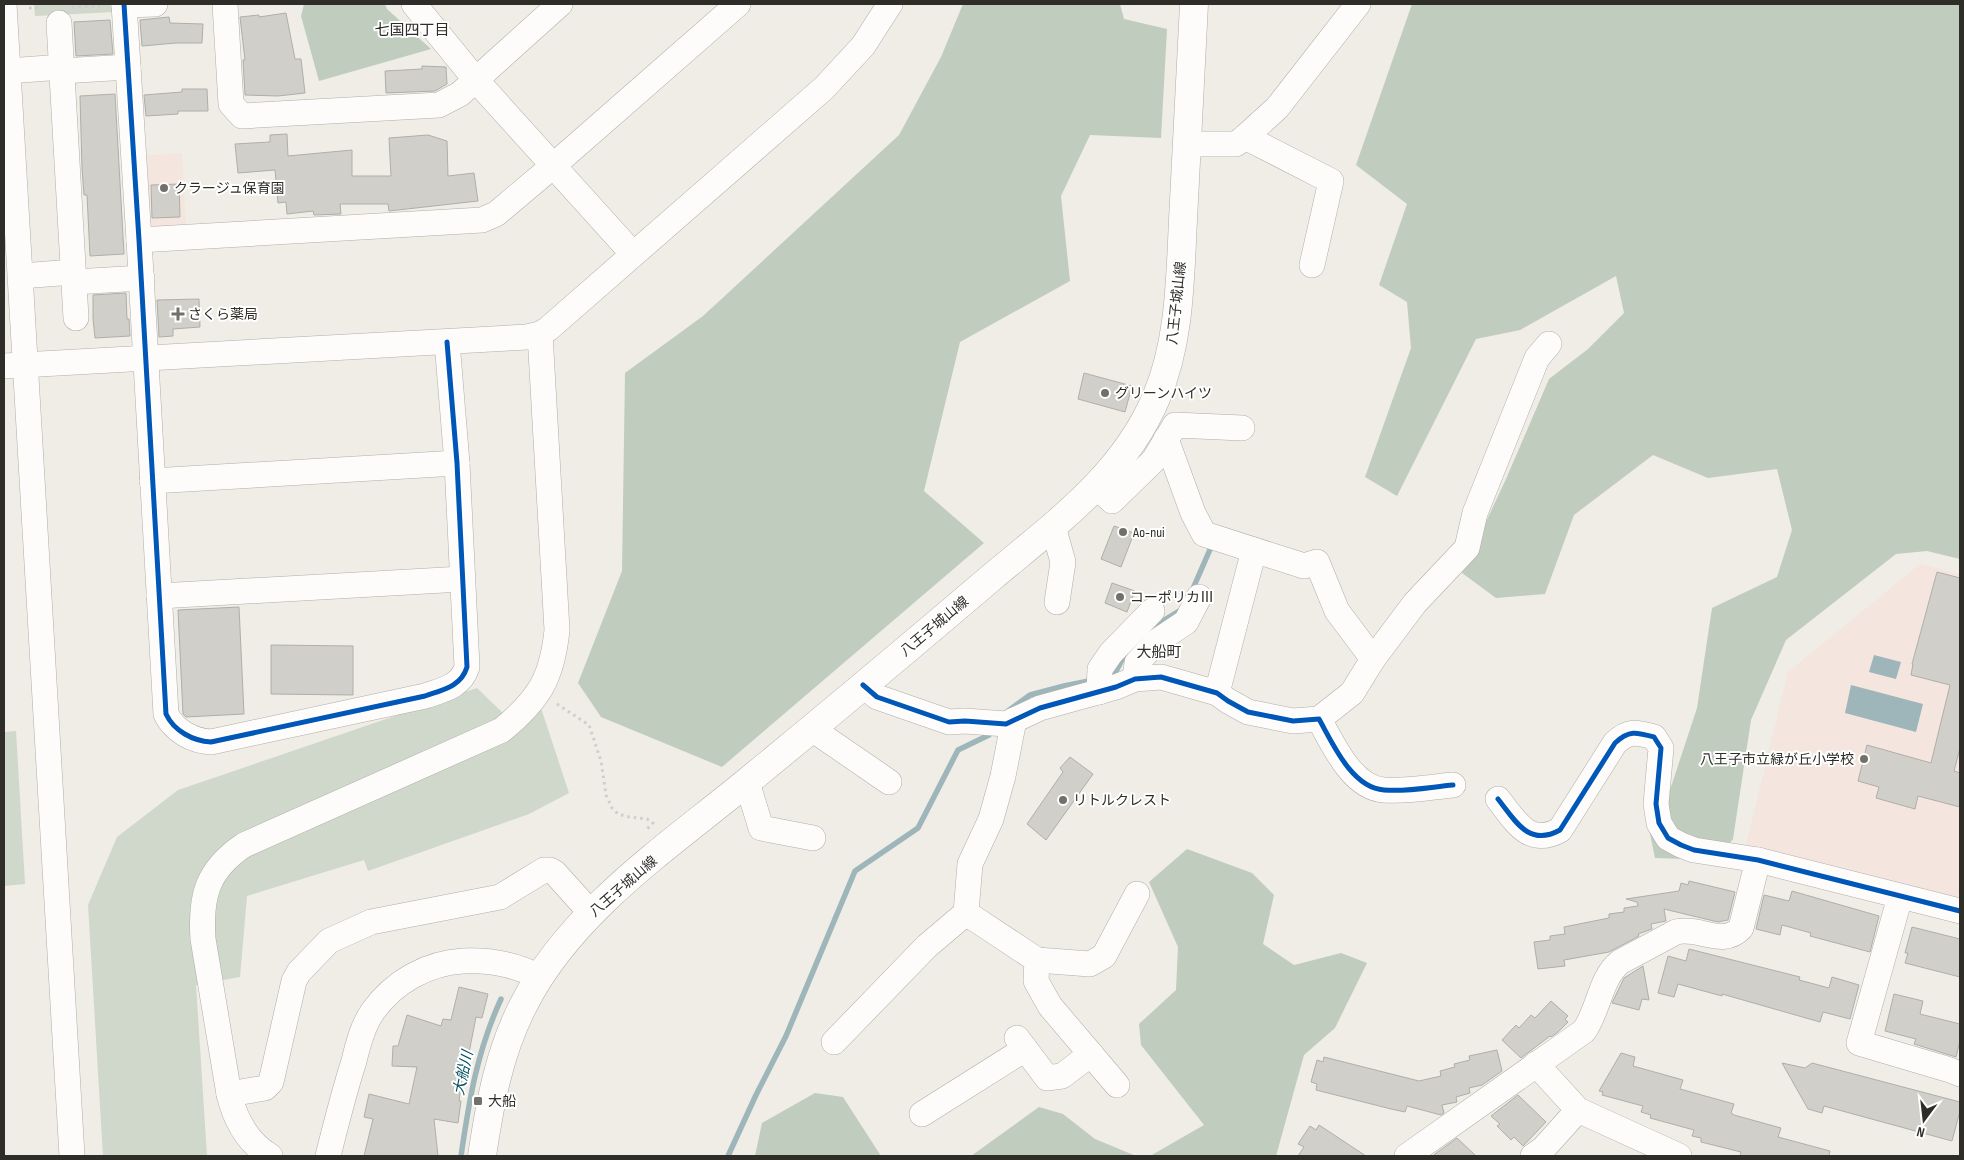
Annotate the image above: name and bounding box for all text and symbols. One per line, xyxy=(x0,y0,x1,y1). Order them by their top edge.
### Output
district label: 七国四丁目 xyxy=(374,21,450,40)
place label: クラージュ保育園 xyxy=(174,180,285,197)
marker: クラージュ保育園 xyxy=(158,182,170,194)
street label: 八王子城山線 xyxy=(1164,260,1189,346)
place label: さくら薬局 xyxy=(188,306,258,323)
marker: さくら薬局 xyxy=(172,308,184,320)
place label: グリーンハイツ xyxy=(1115,385,1212,402)
marker: グリーンハイツ xyxy=(1099,387,1111,399)
place label: Ao-nui xyxy=(1132,524,1165,541)
marker: Ao-nui xyxy=(1117,526,1129,538)
place label: コーポリカⅢ xyxy=(1130,589,1214,606)
marker: コーポリカⅢ xyxy=(1114,591,1126,603)
street label: 八王子城山線 xyxy=(897,593,972,660)
district label: 大船町 xyxy=(1136,643,1182,662)
place label: 八王子市立緑が丘小学校 xyxy=(1700,751,1854,768)
marker: 八王子市立緑が丘小学校 xyxy=(1858,753,1870,765)
place label: リトルクレスト xyxy=(1073,792,1171,809)
marker: リトルクレスト xyxy=(1057,794,1069,806)
street label: 八王子城山線 xyxy=(586,852,661,920)
water label: 大船川 xyxy=(450,1047,478,1097)
place label: 大船 xyxy=(488,1093,516,1110)
marker: 大船 xyxy=(472,1095,484,1107)
north arrow xyxy=(1899,1095,1949,1145)
text: N xyxy=(1915,1123,1927,1141)

